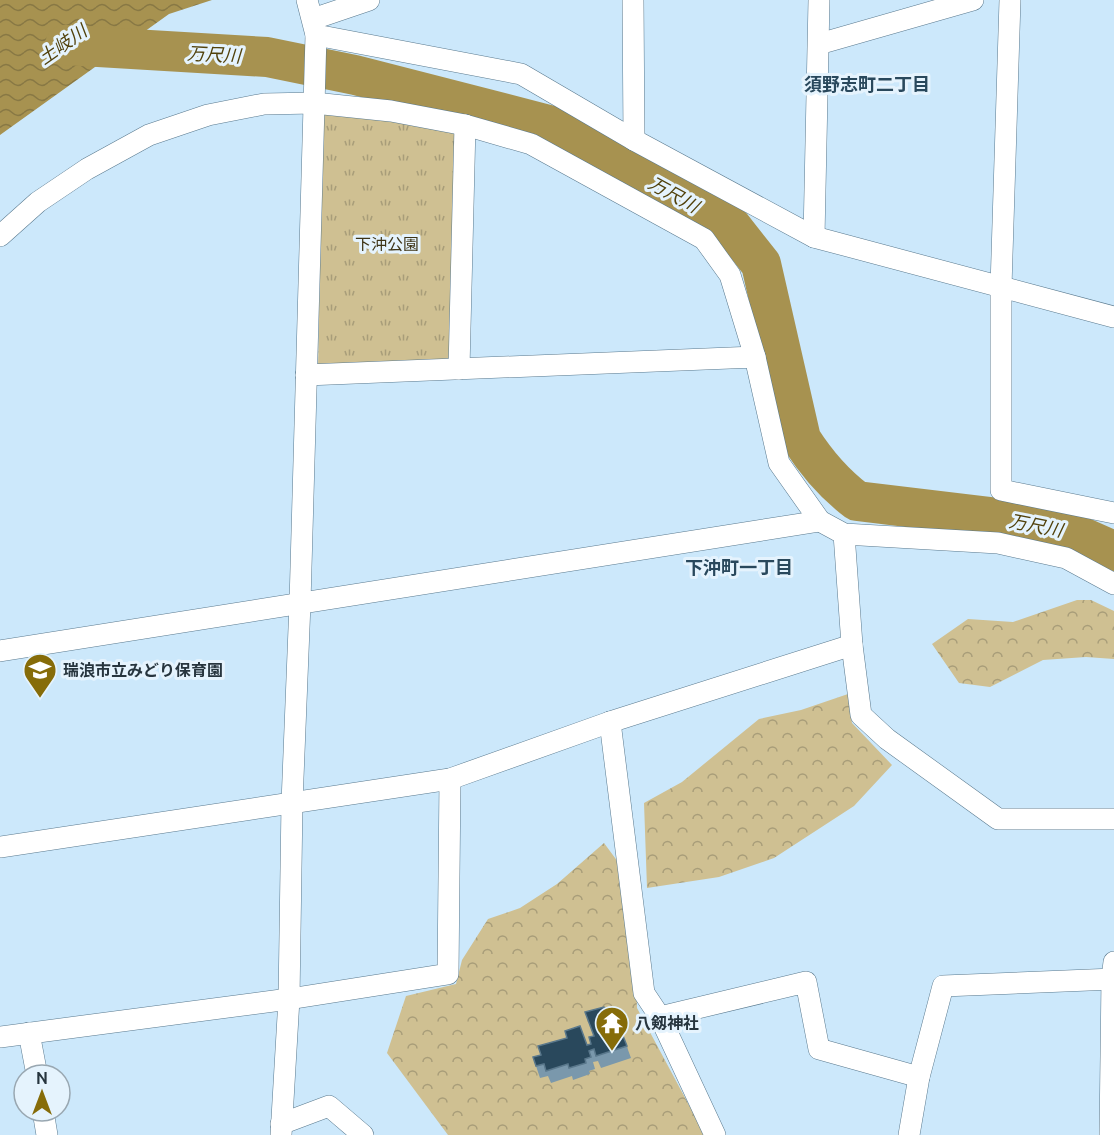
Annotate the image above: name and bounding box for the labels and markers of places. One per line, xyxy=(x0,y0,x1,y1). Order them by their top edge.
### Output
school or university icon: 瑞浪市立みどり保育園 xyxy=(22,652,58,699)
place label: 瑞浪市立みどり保育園 xyxy=(63,661,223,679)
temple icon: 八剱神社 xyxy=(594,1005,630,1052)
place label: 八剱神社 xyxy=(635,1014,699,1032)

